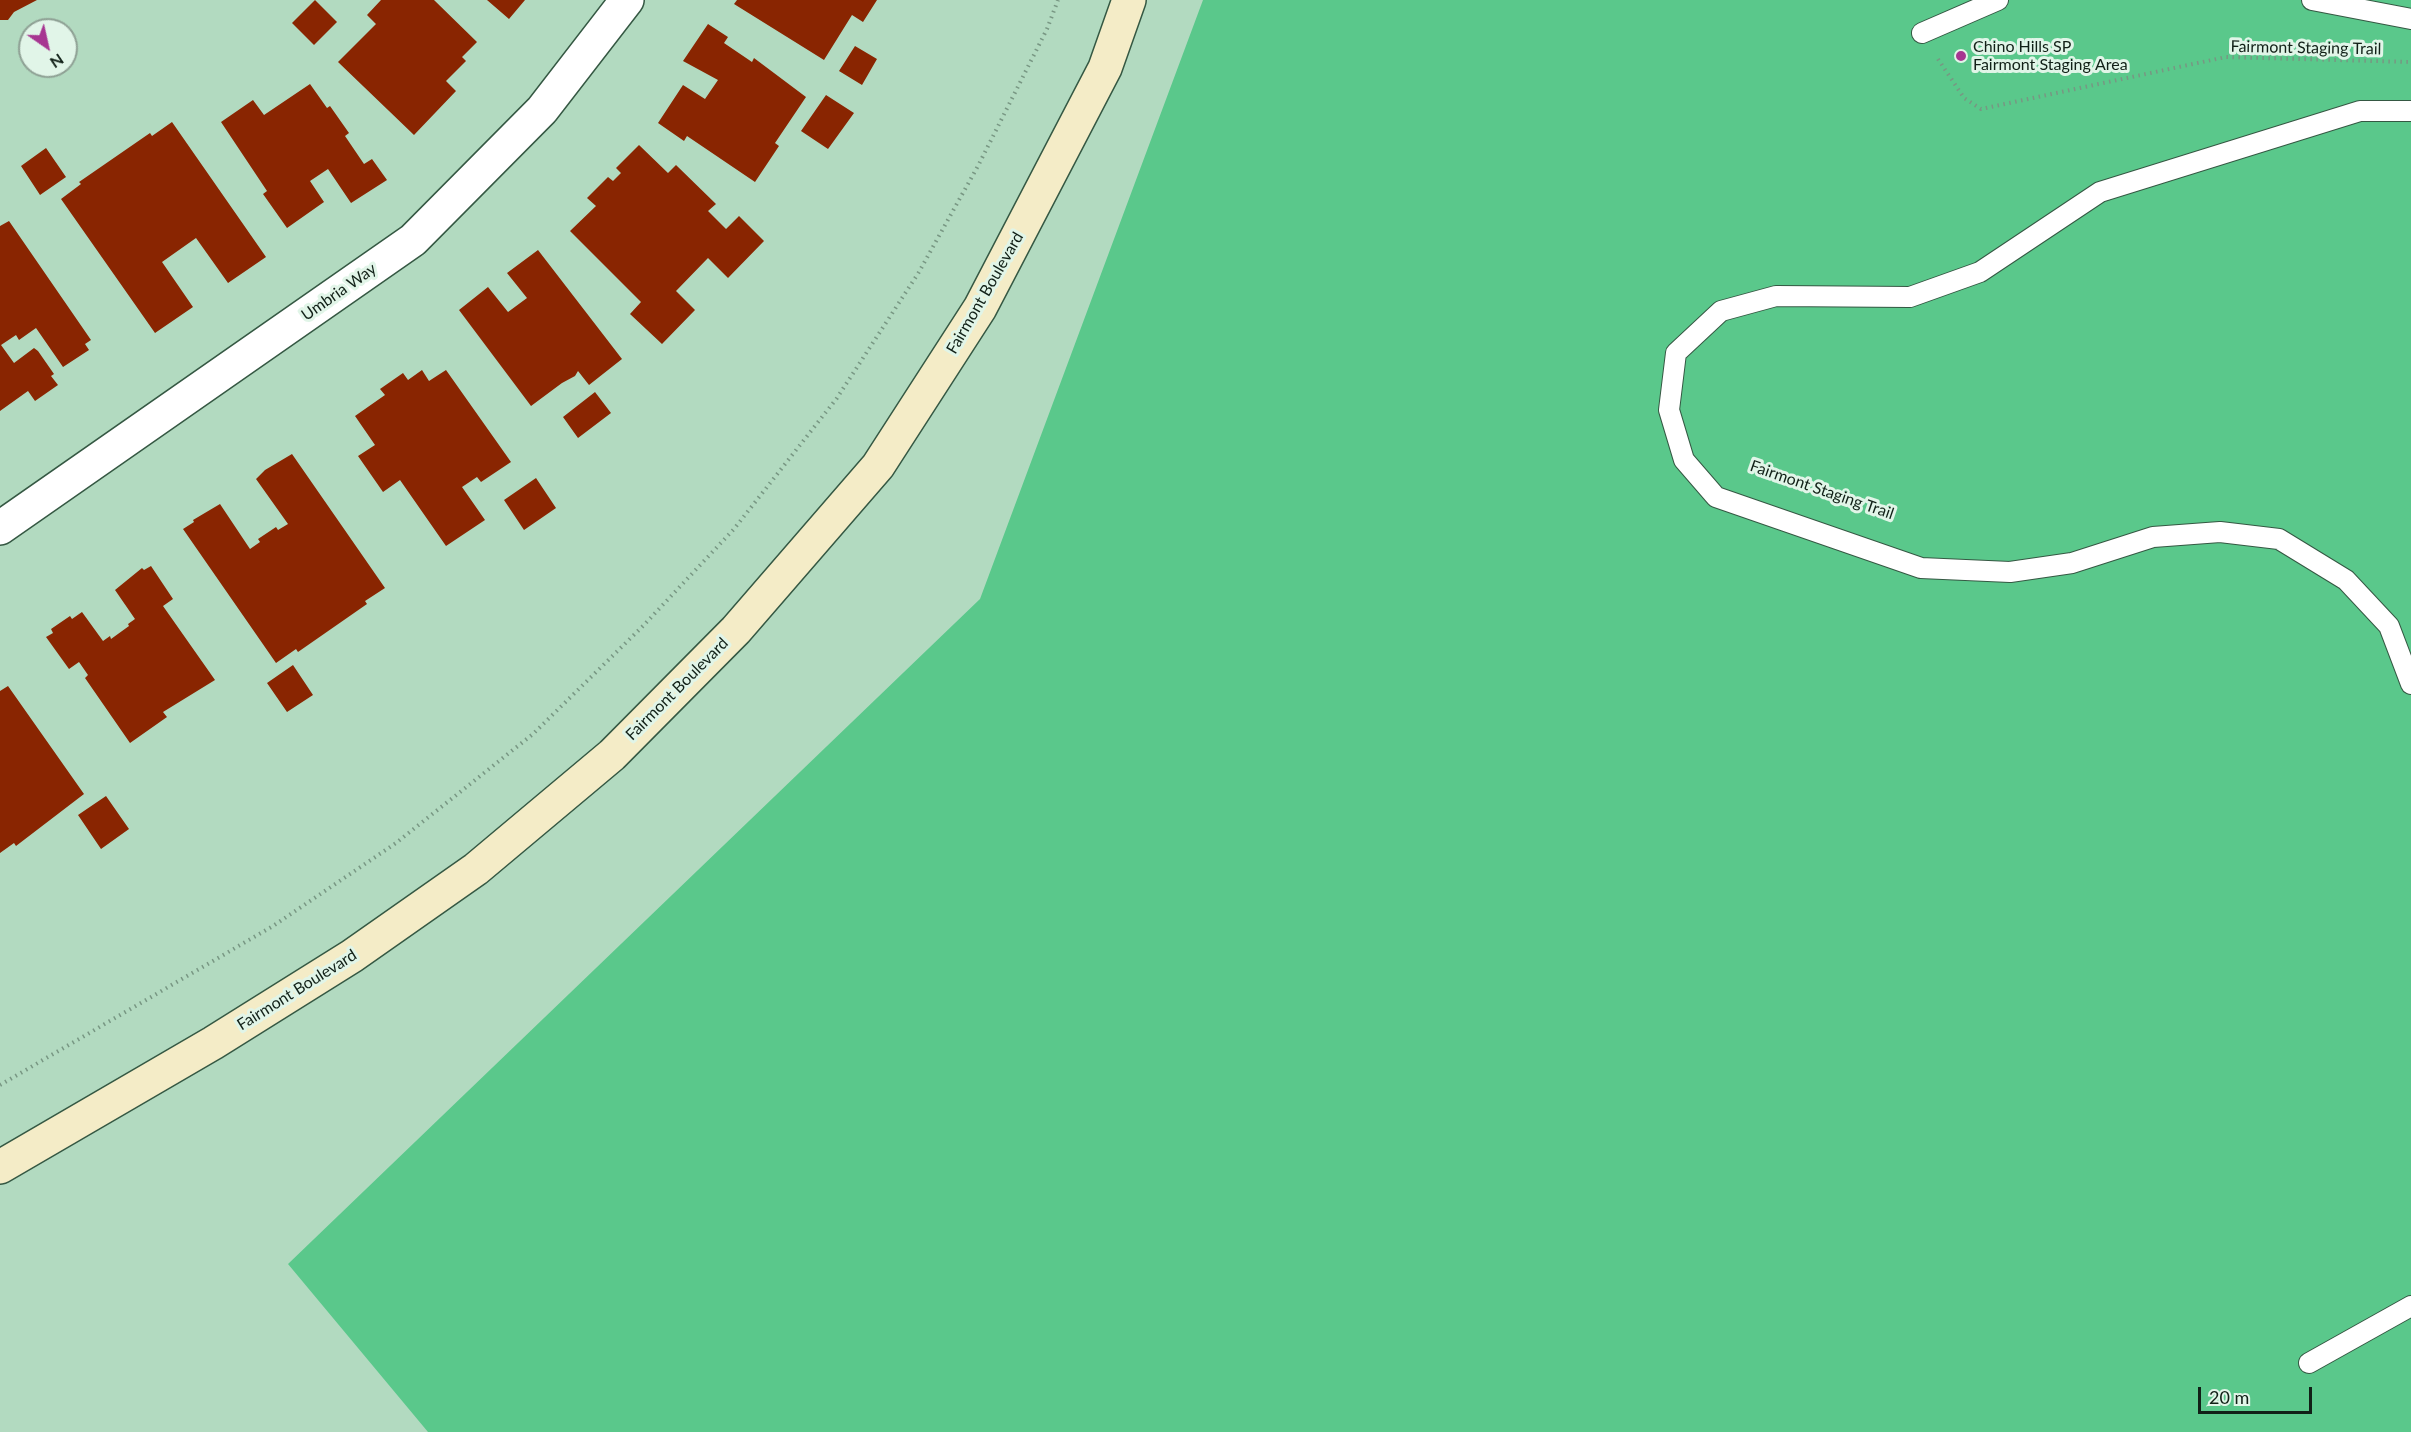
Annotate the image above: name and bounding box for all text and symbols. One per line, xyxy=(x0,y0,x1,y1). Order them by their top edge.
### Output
north arrow xyxy=(18,18,78,78)
place label: Chino Hills SP Fairmont Staging Area xyxy=(1973,37,2128,75)
street label: Fairmont Staging Trail xyxy=(2230,37,2382,59)
marker: Chino Hills SP Fairmont Staging Area xyxy=(1954,49,1968,63)
text: N xyxy=(47,50,68,73)
street label: Fairmont Boulevard xyxy=(942,229,1028,357)
street label: Umbria Way xyxy=(298,259,380,325)
street label: Fairmont Staging Trail xyxy=(1748,456,1896,524)
street label: Fairmont Boulevard xyxy=(622,634,732,744)
street label: Fairmont Boulevard xyxy=(234,946,360,1034)
scale bar xyxy=(2201,1375,2315,1413)
text: 20 m xyxy=(2209,1386,2249,1408)

